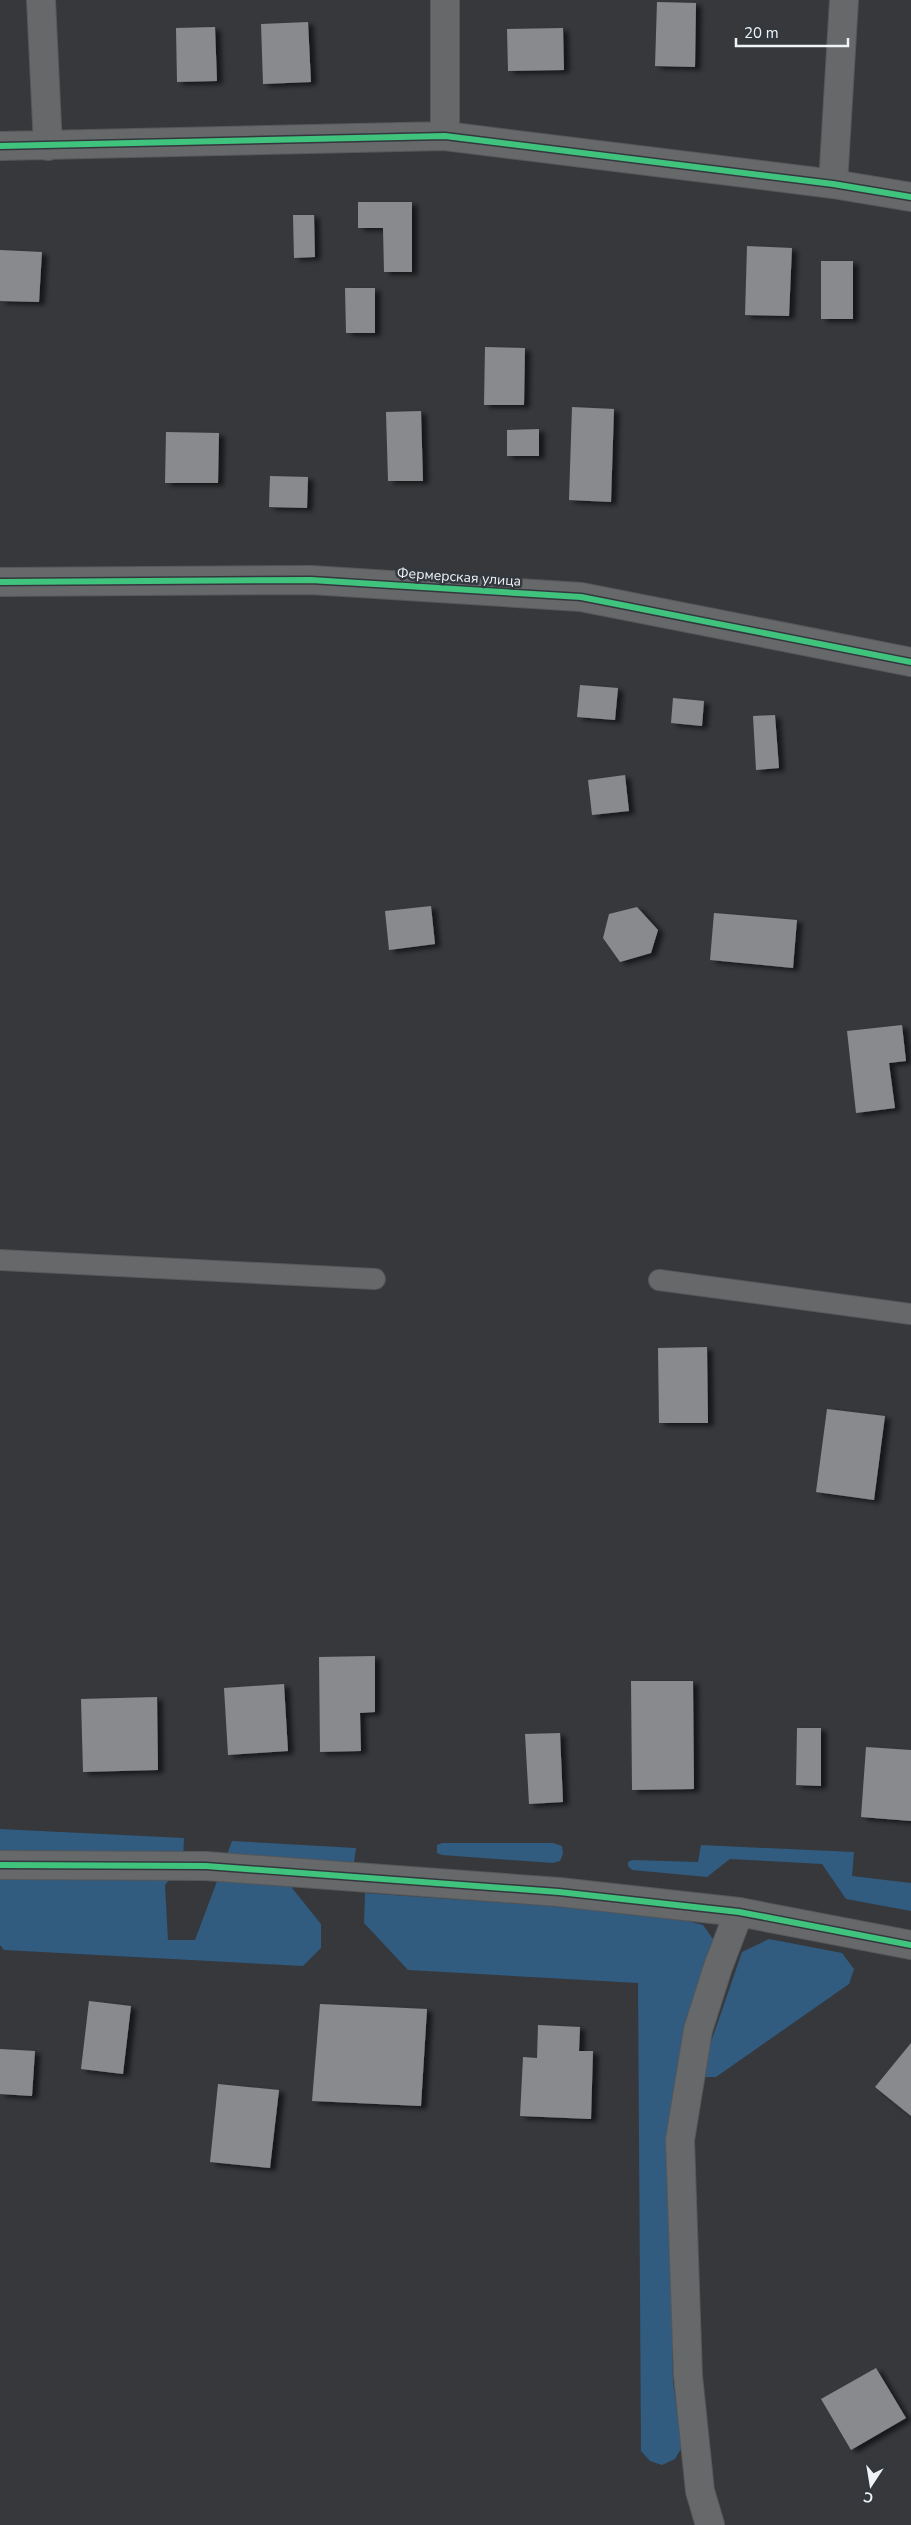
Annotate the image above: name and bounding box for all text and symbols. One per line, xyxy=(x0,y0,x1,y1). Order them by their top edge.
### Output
scale bar xyxy=(736,15,848,47)
text: 20 m xyxy=(744,23,779,43)
street label: Фермерская улица xyxy=(396,563,522,591)
north arrow xyxy=(846,2460,896,2510)
text: С xyxy=(861,2487,875,2508)

